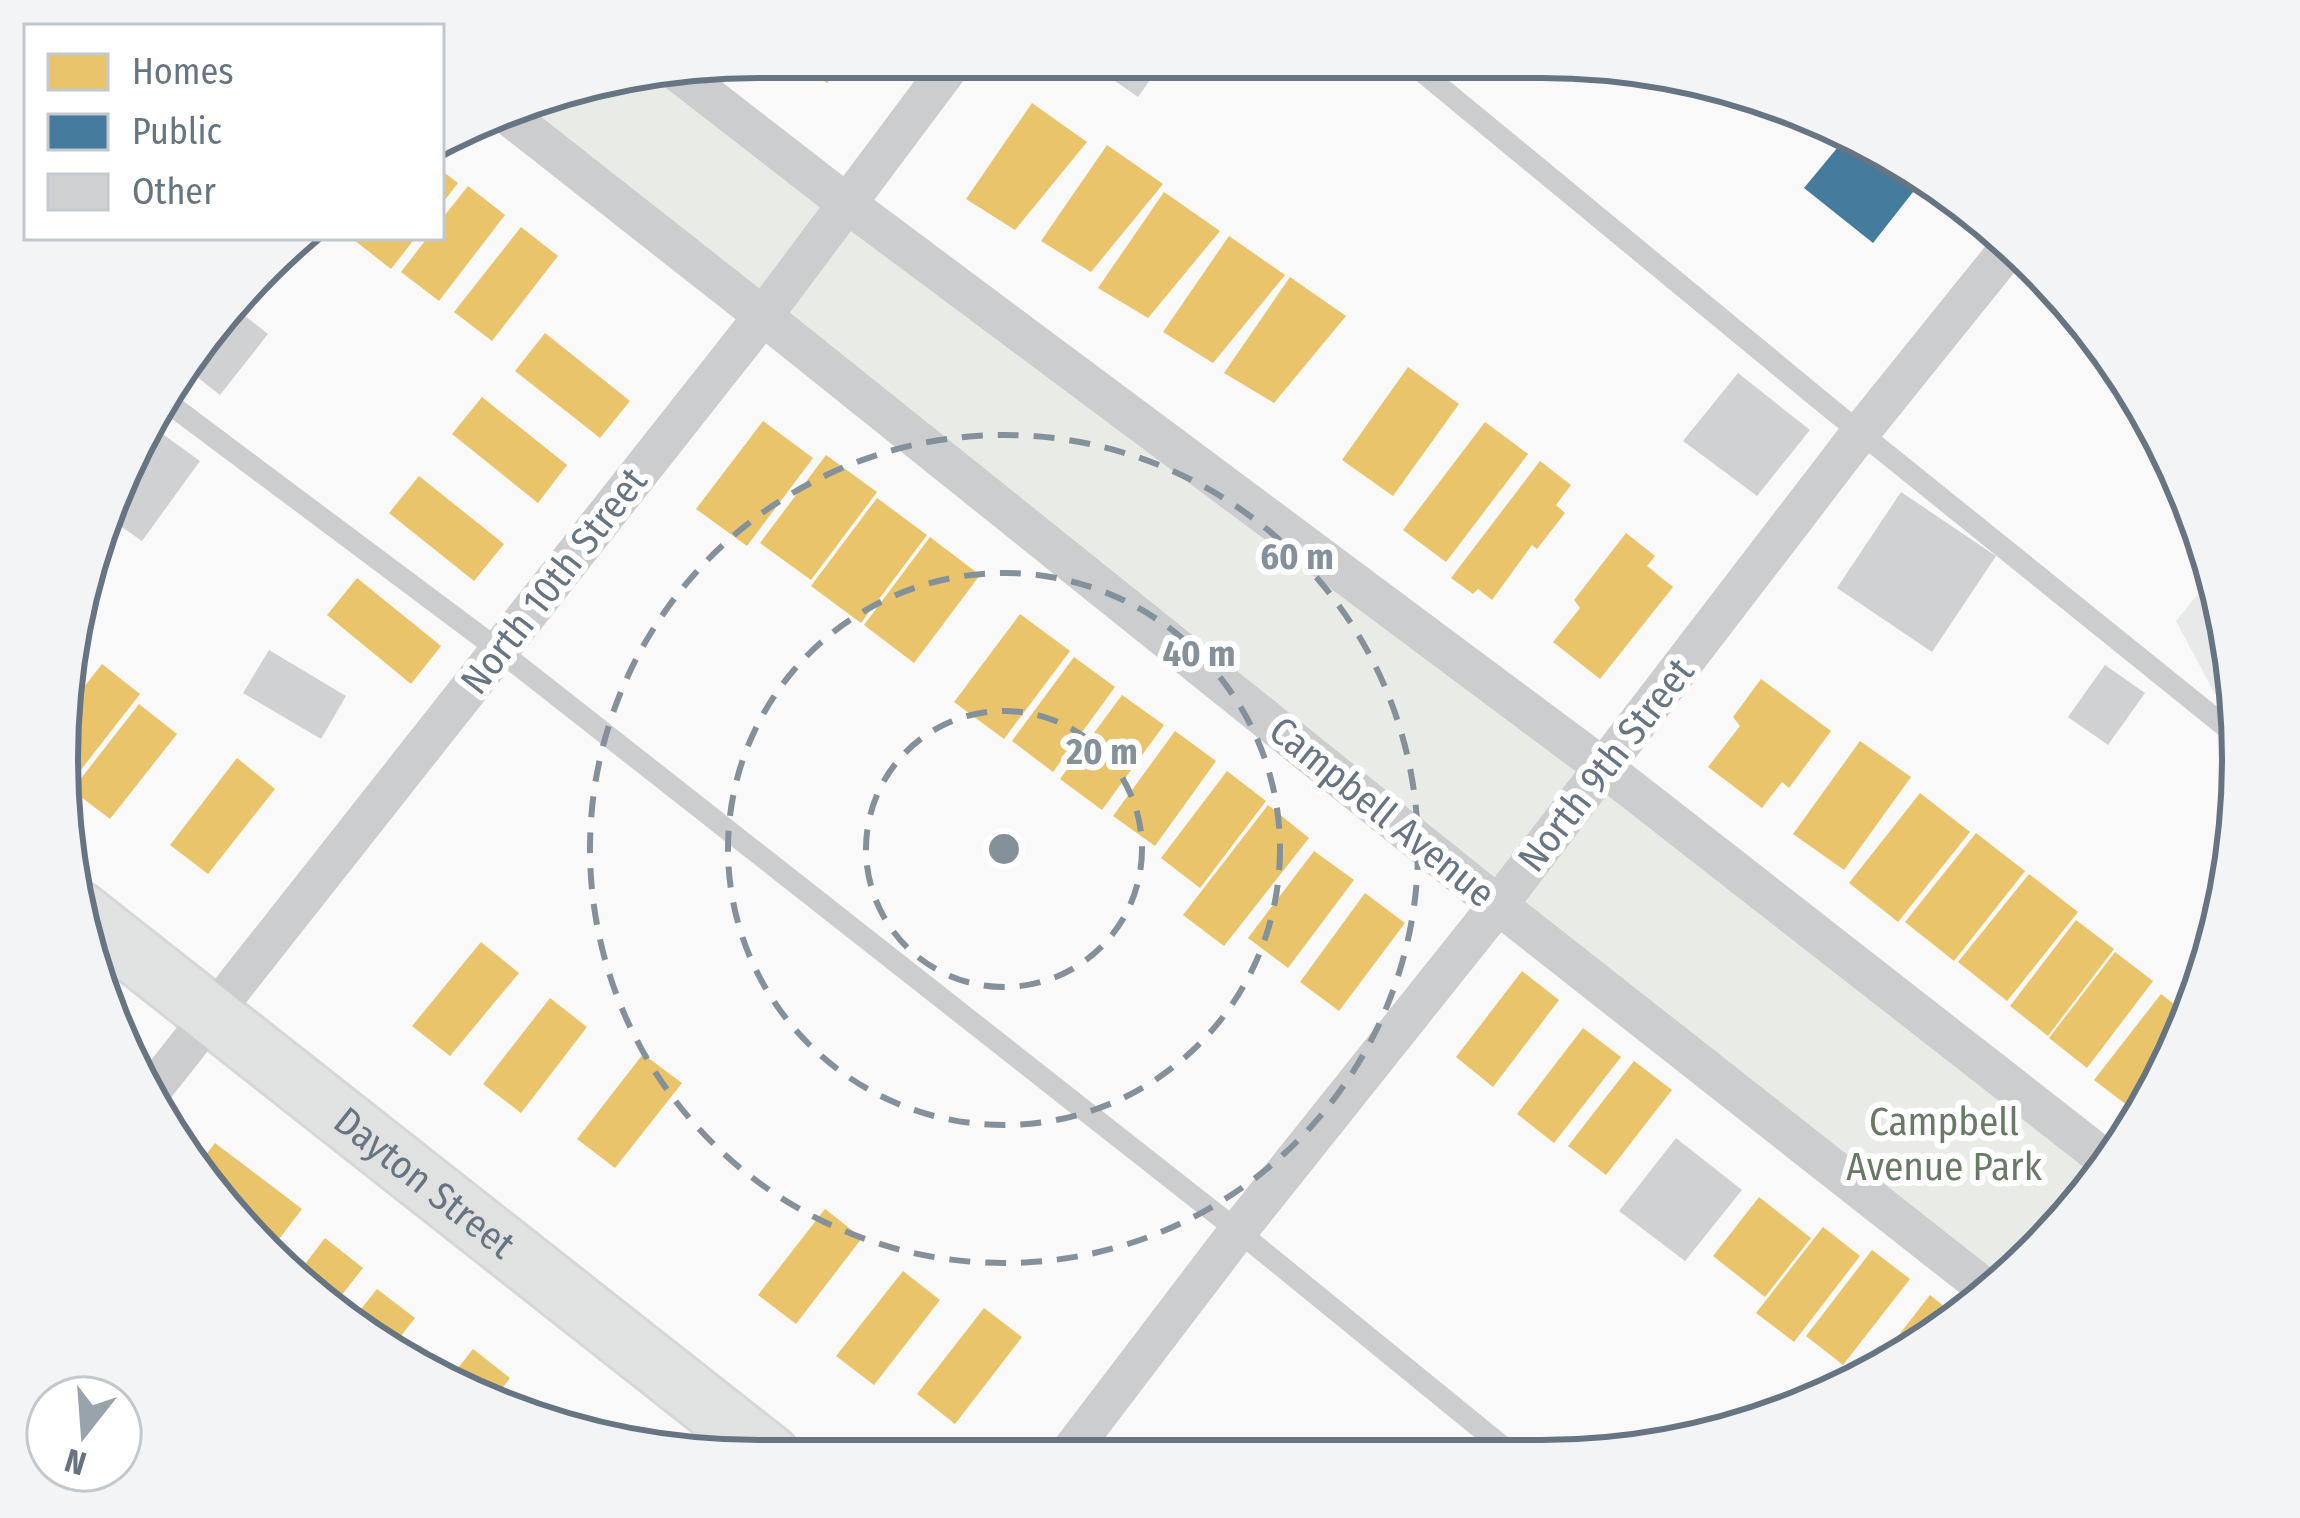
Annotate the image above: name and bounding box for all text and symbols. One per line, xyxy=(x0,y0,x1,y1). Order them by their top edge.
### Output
legend xyxy=(24,24,444,240)
text: Homes xyxy=(132,50,234,94)
text: Public xyxy=(132,110,222,154)
text: Other xyxy=(132,170,216,214)
street label: North 10th Street xyxy=(451,459,657,703)
text: 60 m xyxy=(1260,535,1334,579)
text: 40 m xyxy=(1162,632,1236,676)
street label: North 9th Street xyxy=(1509,649,1704,881)
street label: Campbell Avenue xyxy=(1260,707,1504,917)
text: 20 m xyxy=(1065,730,1138,774)
centre of rings xyxy=(983,828,1025,870)
street label: Dayton Street xyxy=(325,1098,524,1268)
park label: Campbell Avenue Park xyxy=(1846,1099,2043,1190)
north arrow xyxy=(24,1374,144,1494)
text: N xyxy=(60,1440,91,1484)

